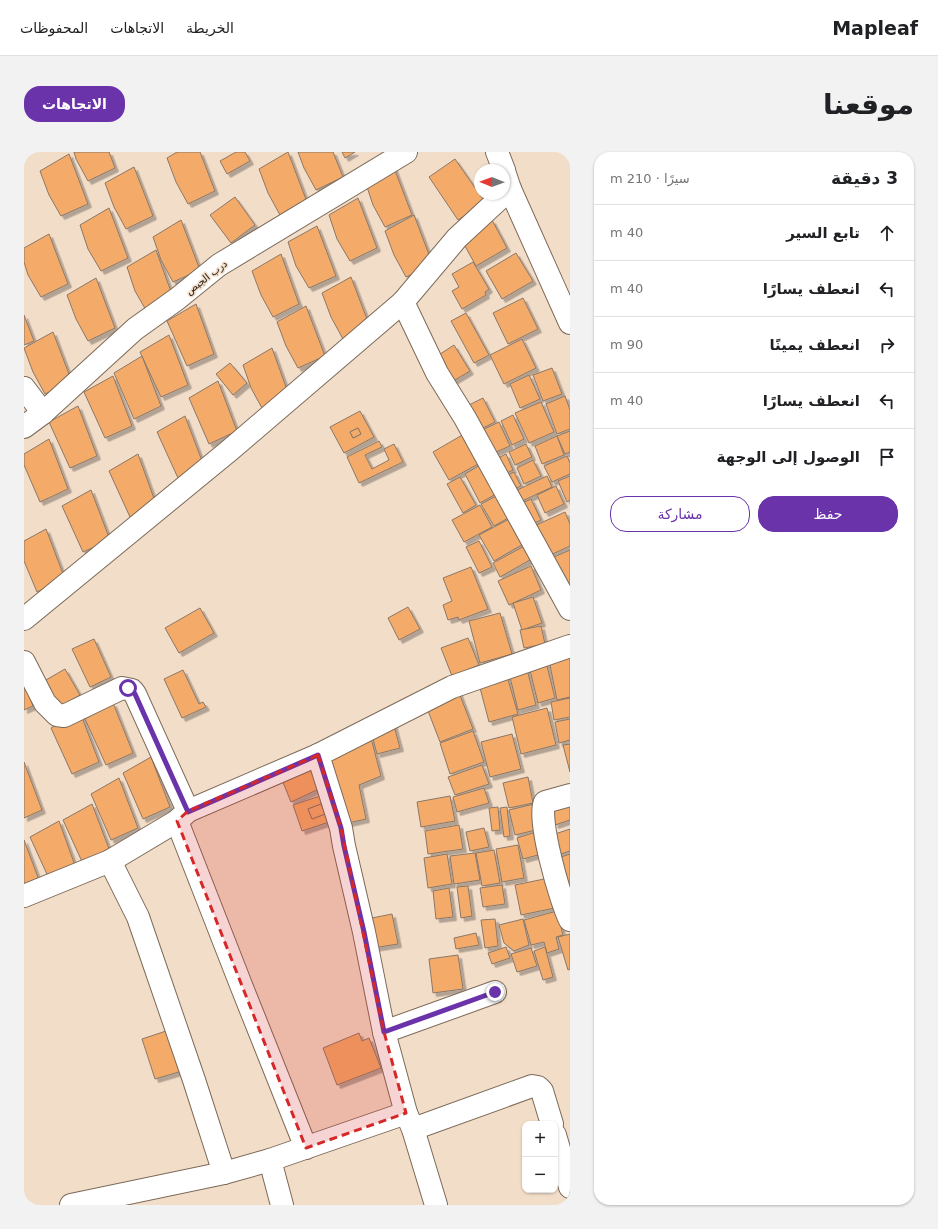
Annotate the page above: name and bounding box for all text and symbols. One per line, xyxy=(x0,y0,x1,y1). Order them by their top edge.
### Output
text: Mapleaf xyxy=(832,17,918,39)
text: المحفوظات xyxy=(20,20,88,36)
text: الاتجاهات xyxy=(110,20,164,36)
text: الخريطة xyxy=(186,20,234,36)
button: الاتجاهات xyxy=(24,86,125,122)
text: موقعنا xyxy=(823,88,914,121)
north arrow xyxy=(474,164,510,200)
text: 3 دقيقة xyxy=(831,168,898,188)
text: سيرًا · 210 m xyxy=(610,171,690,186)
icon: ahead xyxy=(876,222,898,244)
text: تابع السير xyxy=(786,224,860,242)
text: 40 m xyxy=(610,225,643,240)
street label: درب الجبص xyxy=(183,258,229,297)
icon: left xyxy=(876,278,898,300)
text: انعطف يسارًا xyxy=(763,280,860,298)
text: 40 m xyxy=(610,281,643,296)
icon: right xyxy=(876,334,898,356)
text: انعطف يمينًا xyxy=(769,336,860,354)
text: 90 m xyxy=(610,337,643,352)
icon: left xyxy=(876,390,898,412)
text: انعطف يسارًا xyxy=(763,392,860,410)
text: 40 m xyxy=(610,393,643,408)
icon: arrive xyxy=(876,446,898,468)
text: الوصول إلى الوجهة xyxy=(717,448,860,466)
button: مشاركة xyxy=(610,496,750,532)
button: حفظ xyxy=(758,496,898,532)
route start xyxy=(119,679,137,697)
route end xyxy=(486,983,504,1001)
map controls xyxy=(522,1121,558,1193)
button: + xyxy=(522,1121,558,1157)
button: − xyxy=(522,1157,558,1193)

